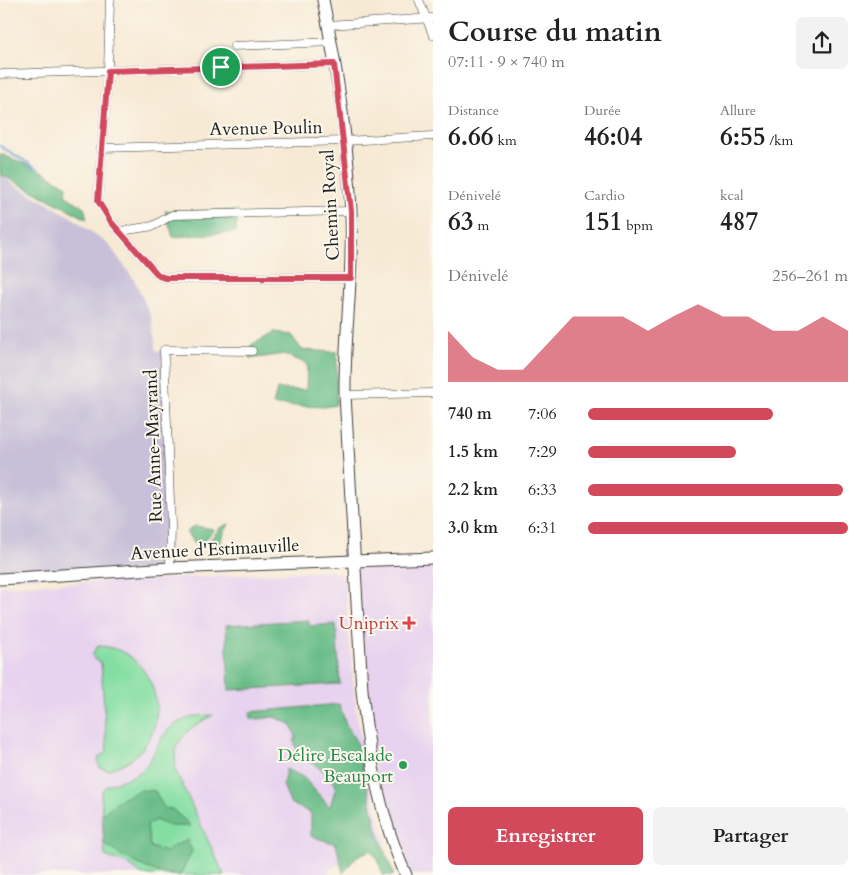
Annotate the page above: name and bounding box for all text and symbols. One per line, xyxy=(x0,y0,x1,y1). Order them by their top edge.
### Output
text: Course du matin xyxy=(448,13,662,51)
button: share xyxy=(796,17,848,69)
pin xyxy=(200,46,242,88)
text: 07:11 · 9 × 740 m xyxy=(448,51,565,73)
icon: arrive xyxy=(207,53,235,81)
text: Distance xyxy=(448,101,499,120)
text: Durée xyxy=(584,101,621,120)
text: Allure xyxy=(720,101,756,120)
street label: Avenue Poulin xyxy=(209,115,324,142)
text: 6.66 xyxy=(448,120,494,154)
text: 46:04 xyxy=(584,120,642,154)
text: 6:55 xyxy=(720,120,766,154)
text: km xyxy=(494,131,517,150)
text: /km xyxy=(766,131,793,150)
street label: Chemin Royal xyxy=(315,148,346,261)
text: Dénivelé xyxy=(448,186,501,205)
text: Cardio xyxy=(584,186,625,205)
text: kcal xyxy=(720,186,744,205)
text: 63 xyxy=(448,205,474,239)
text: 151 xyxy=(584,205,622,239)
text: 487 xyxy=(720,205,758,239)
text: m xyxy=(474,216,489,235)
text: bpm xyxy=(622,216,653,235)
text: Dénivelé xyxy=(448,265,509,287)
text: 256–261 m xyxy=(772,265,848,287)
street label: Rue Anne-Mayrand xyxy=(138,369,169,523)
text: 740 m xyxy=(448,403,492,425)
text: 7:06 xyxy=(528,403,557,425)
text: 1.5 km xyxy=(448,441,498,463)
text: 7:29 xyxy=(528,441,557,463)
text: 2.2 km xyxy=(448,479,498,501)
text: 6:33 xyxy=(528,479,557,501)
text: 3.0 km xyxy=(448,517,498,539)
text: 6:31 xyxy=(528,517,557,539)
street label: Avenue d'Estimauville xyxy=(130,533,300,566)
place label: Uniprix xyxy=(339,611,399,636)
marker: Uniprix xyxy=(403,617,415,629)
place label: Délire Escalade Beauport xyxy=(278,743,393,789)
marker: Délire Escalade Beauport xyxy=(397,759,409,771)
button: Enregistrer xyxy=(448,807,643,865)
button: Partager xyxy=(653,807,848,865)

